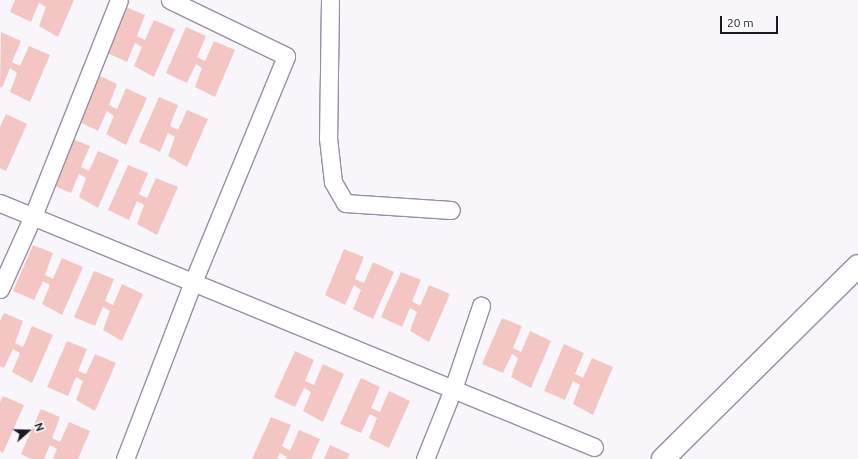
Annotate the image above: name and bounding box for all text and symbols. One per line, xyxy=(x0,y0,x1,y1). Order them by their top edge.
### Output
scale bar xyxy=(722,8,780,34)
text: 20 m xyxy=(727,16,754,29)
north arrow xyxy=(8,411,48,451)
text: N xyxy=(32,421,46,433)

